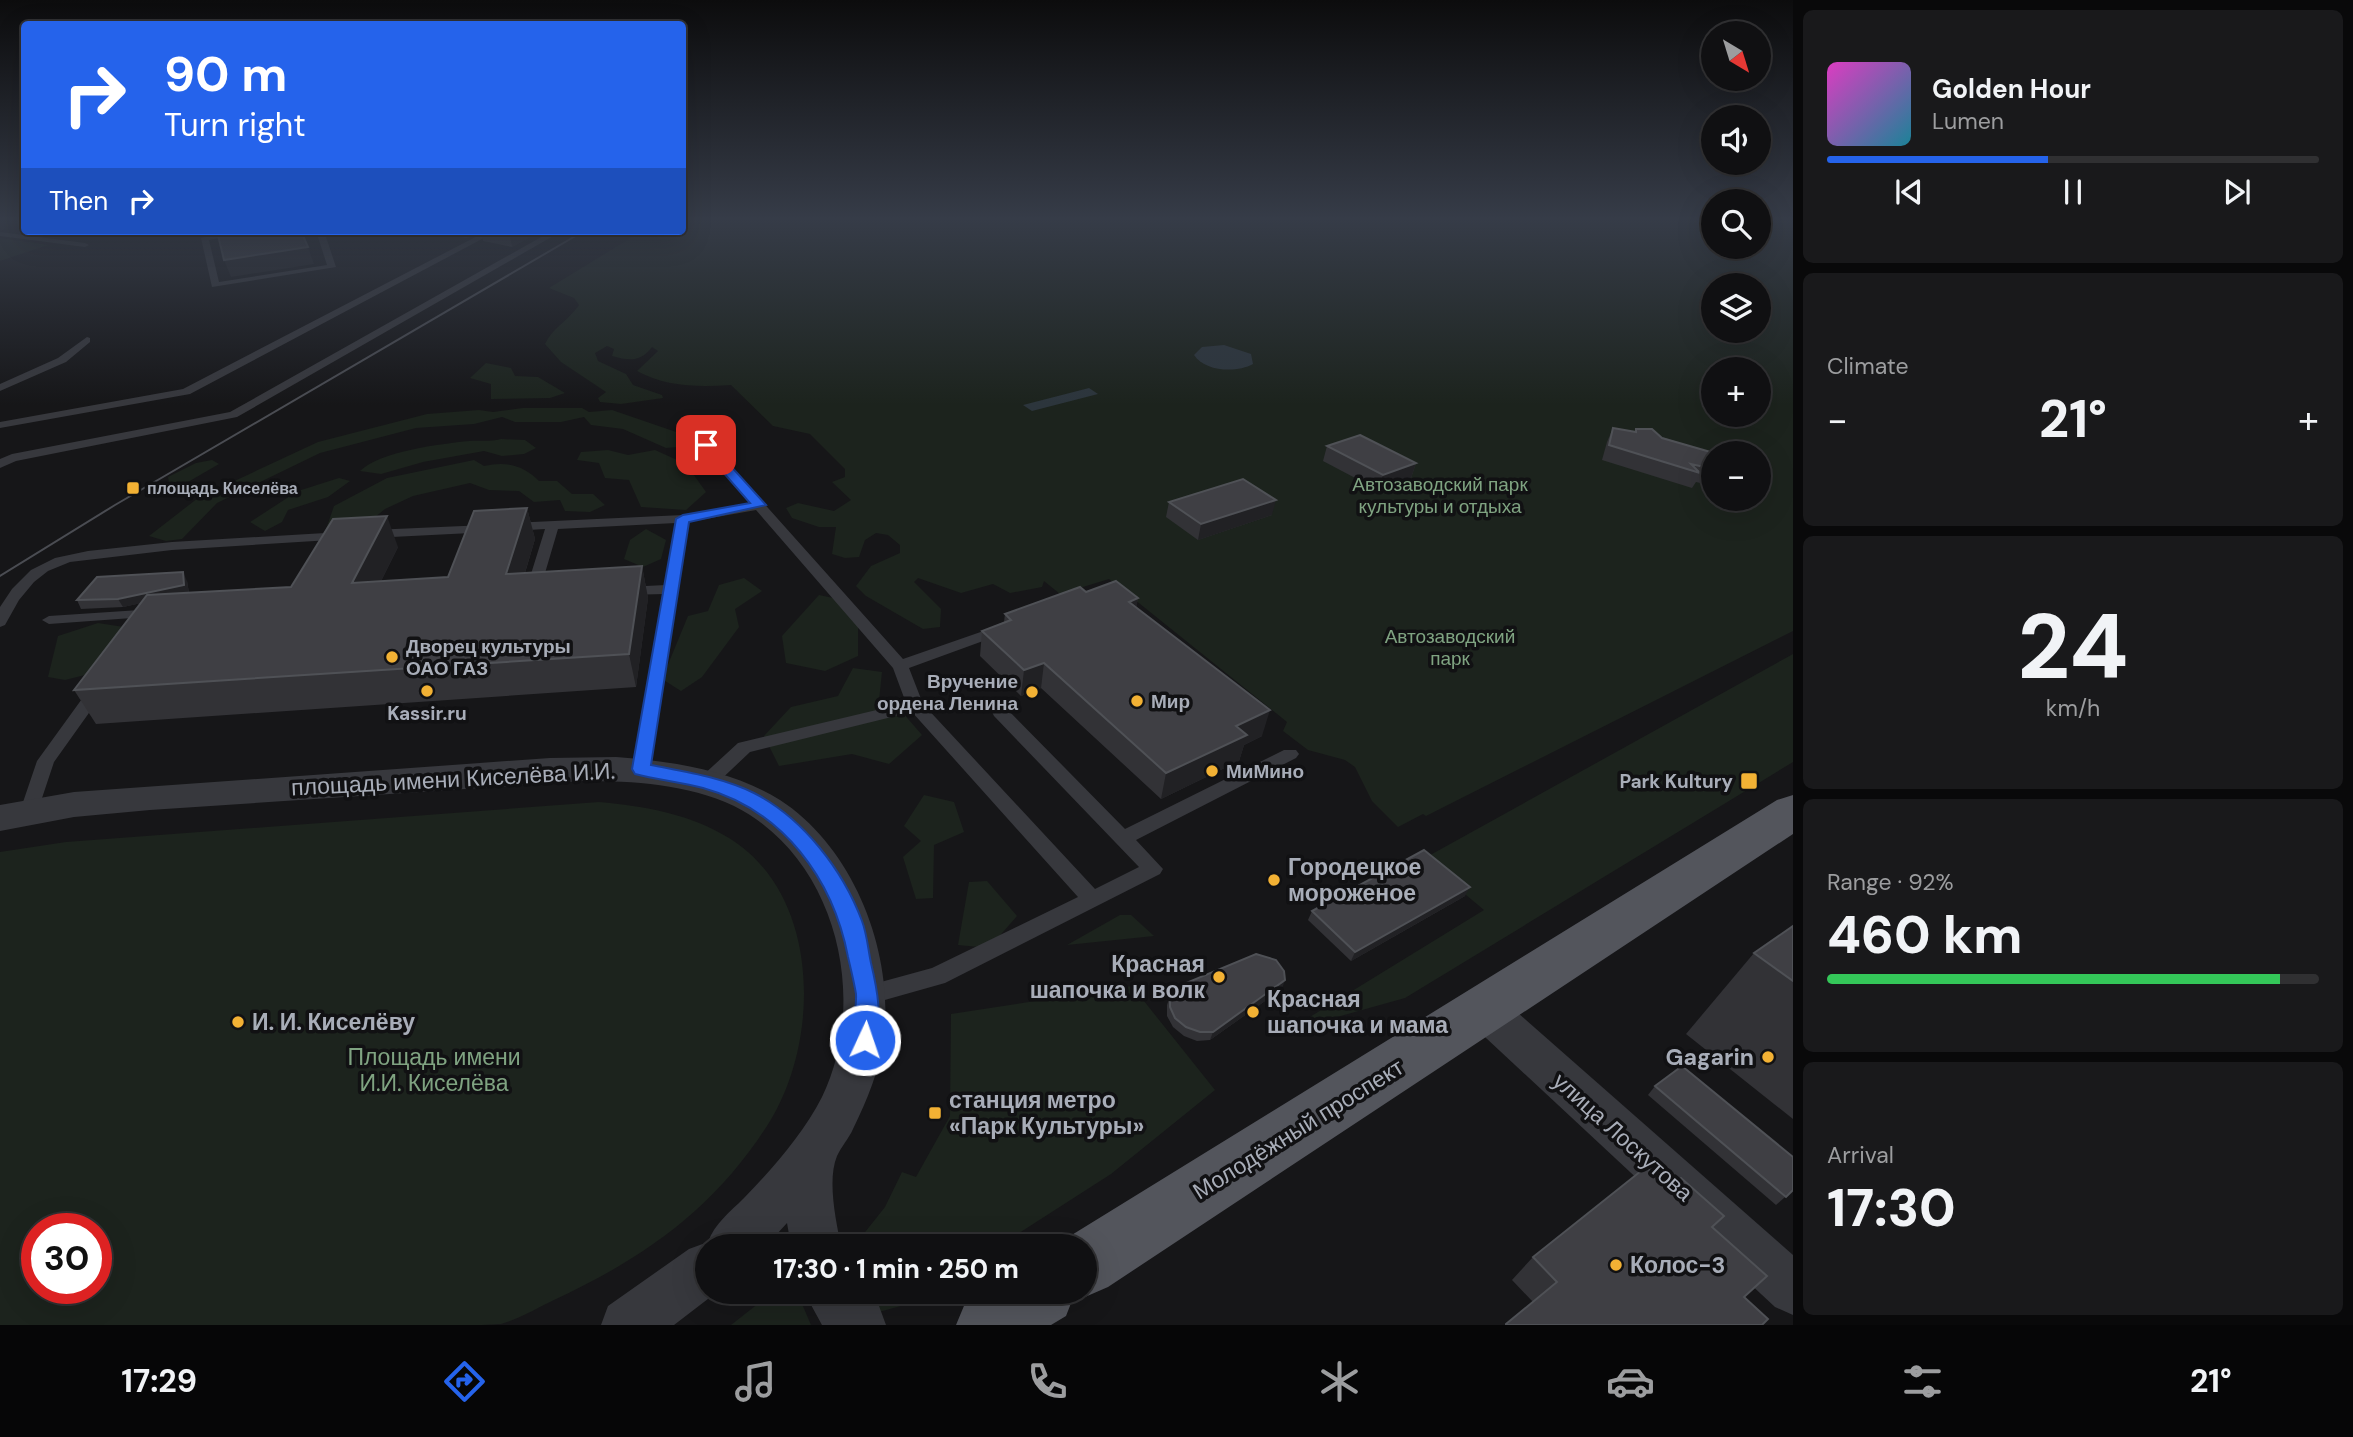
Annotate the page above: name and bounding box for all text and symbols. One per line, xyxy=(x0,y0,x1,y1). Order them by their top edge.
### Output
north arrow xyxy=(1701,21,1771,91)
map controls xyxy=(1701,21,1771,511)
text: 90 m xyxy=(164,42,287,106)
icon: right xyxy=(49,49,140,140)
text: Golden Hour xyxy=(1932,72,2091,106)
text: Turn right xyxy=(164,104,306,146)
button: sound xyxy=(1701,105,1771,175)
text: Lumen xyxy=(1932,106,2004,136)
icon: previous xyxy=(1890,173,1928,211)
icon: pause xyxy=(2054,173,2092,211)
icon: next xyxy=(2218,173,2256,211)
icon: right xyxy=(122,182,160,220)
text: Then xyxy=(49,184,108,218)
button: search xyxy=(1701,189,1771,259)
button: layers xyxy=(1701,273,1771,343)
text: Climate xyxy=(1827,351,1909,381)
button: + xyxy=(1701,357,1771,427)
text: 21° xyxy=(2039,385,2107,453)
text: − xyxy=(1827,395,1848,445)
text: + xyxy=(2298,395,2319,445)
pin xyxy=(676,415,736,475)
icon: arrive xyxy=(687,426,725,464)
button: − xyxy=(1701,441,1771,511)
park label: Автозаводский парк культуры и отдыха xyxy=(1352,472,1528,519)
place label: площадь Киселёва xyxy=(147,478,298,499)
marker: площадь Киселёва xyxy=(125,480,141,496)
text: 24 xyxy=(2017,588,2129,706)
park label: Автозаводский парк xyxy=(1385,624,1515,671)
place label: Дворец культуры ОАО ГАЗ xyxy=(406,634,571,681)
marker: Дворец культуры ОАО ГАЗ xyxy=(384,649,400,665)
place label: Вручение ордена Ленина xyxy=(877,669,1018,716)
marker: Kassir.ru xyxy=(419,683,435,699)
marker: Вручение ордена Ленина xyxy=(1024,684,1040,700)
place label: Мир xyxy=(1151,689,1190,714)
marker: Мир xyxy=(1129,693,1145,709)
text: km/h xyxy=(2046,693,2100,723)
place label: Kassir.ru xyxy=(387,701,467,726)
street label: площадь имени Киселёва И.И. xyxy=(290,756,616,802)
place label: МиМино xyxy=(1226,759,1304,784)
marker: МиМино xyxy=(1204,763,1220,779)
place label: Park Kultury xyxy=(1619,769,1734,794)
marker: Park Kultury xyxy=(1739,771,1759,791)
place label: Городецкое мороженое xyxy=(1288,852,1421,908)
text: Range · 92% xyxy=(1827,867,1954,897)
marker: Городецкое мороженое xyxy=(1266,872,1282,888)
text: 460 km xyxy=(1827,901,2023,969)
place label: Красная шапочка и волк xyxy=(1030,949,1205,1005)
marker: Красная шапочка и волк xyxy=(1211,969,1227,985)
place label: Красная шапочка и мама xyxy=(1267,984,1448,1040)
position arrow xyxy=(828,1003,902,1077)
marker: Красная шапочка и мама xyxy=(1245,1004,1261,1020)
place label: И. И. Киселёву xyxy=(252,1007,415,1037)
marker: И. И. Киселёву xyxy=(230,1014,246,1030)
park label: Площадь имени И.И. Киселёва xyxy=(347,1042,521,1098)
place label: Gagarin xyxy=(1666,1042,1754,1072)
marker: Gagarin xyxy=(1760,1049,1776,1065)
street label: Молодёжный проспект xyxy=(1187,1052,1409,1206)
street label: улица Лоскутова xyxy=(1547,1066,1699,1208)
place label: станция метро «Парк Культуры» xyxy=(949,1085,1144,1141)
marker: станция метро «Парк Культуры» xyxy=(927,1105,943,1121)
text: Arrival xyxy=(1827,1140,1894,1170)
text: 17:30 xyxy=(1827,1174,1956,1242)
speed limit sign: 30 xyxy=(21,1213,112,1304)
place label: Колос-3 xyxy=(1630,1250,1725,1280)
text: 17:30 · 1 min · 250 m xyxy=(773,1252,1019,1286)
marker: Колос-3 xyxy=(1608,1257,1624,1273)
icon: directions xyxy=(440,1357,489,1406)
icon: music xyxy=(731,1357,780,1406)
icon: phone xyxy=(1023,1357,1072,1406)
icon: climate xyxy=(1315,1357,1364,1406)
icon: car xyxy=(1606,1357,1655,1406)
icon: filters xyxy=(1898,1357,1947,1406)
text: 17:29 xyxy=(121,1360,197,1402)
text: 21° xyxy=(2190,1360,2232,1402)

